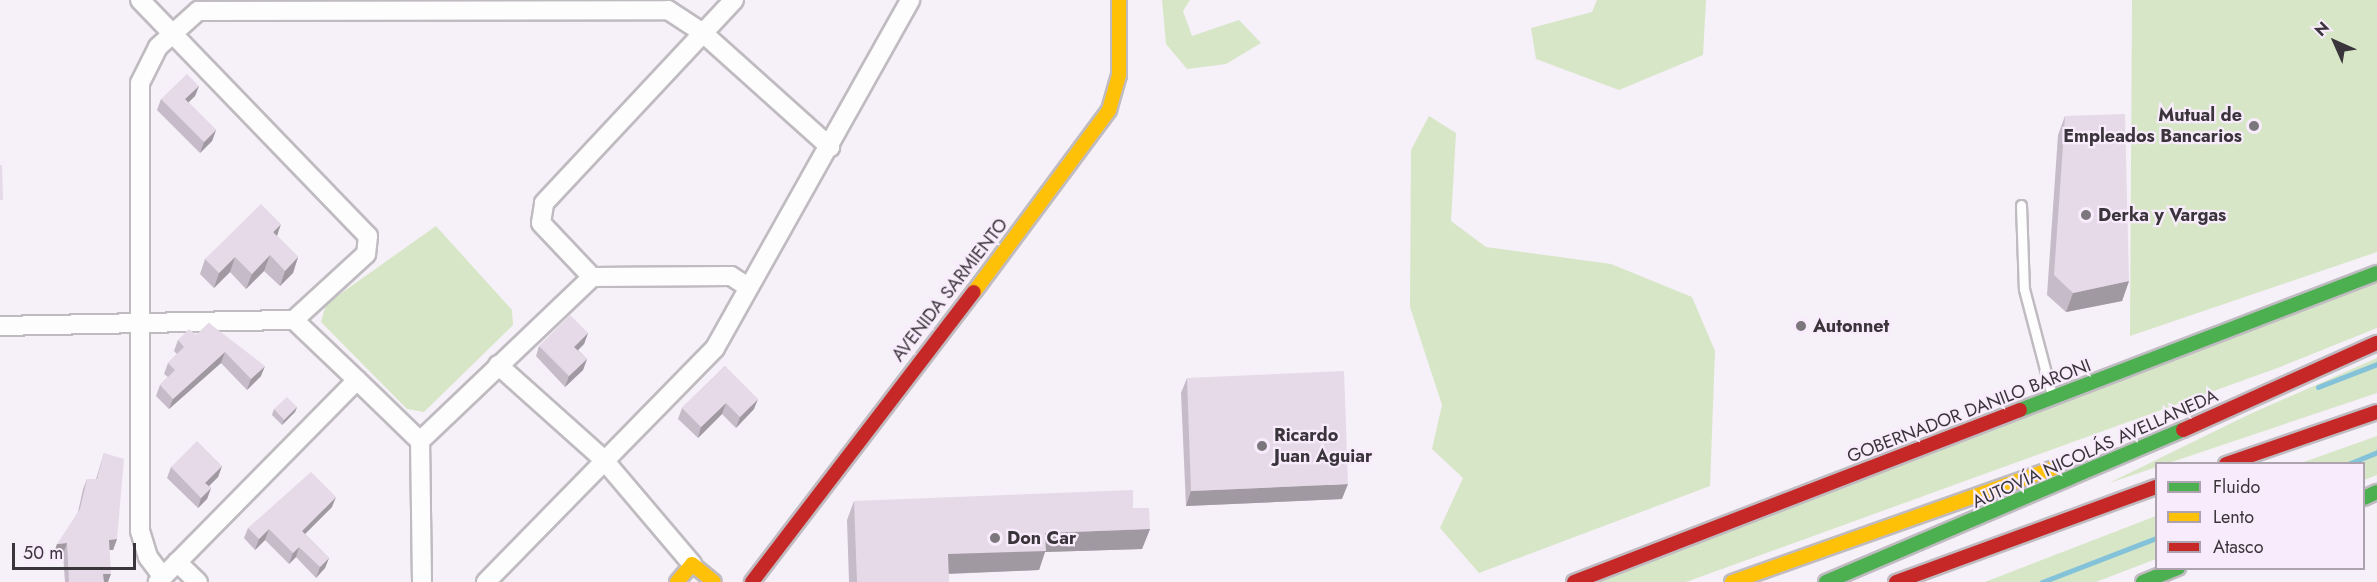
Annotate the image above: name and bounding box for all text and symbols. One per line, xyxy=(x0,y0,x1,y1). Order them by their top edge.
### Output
north arrow xyxy=(2305,12,2365,72)
text: N xyxy=(2309,16,2335,42)
place label: Mutual de Empleados Bancarios xyxy=(2063,105,2242,148)
marker: Mutual de Empleados Bancarios xyxy=(2247,119,2261,133)
place label: Derka y Vargas xyxy=(2098,204,2226,226)
marker: Derka y Vargas xyxy=(2079,208,2093,222)
street label: AVENIDA SARMIENTO xyxy=(887,214,1013,366)
place label: Autonnet xyxy=(1813,315,1889,337)
marker: Autonnet xyxy=(1794,319,1808,333)
street label: GOBERNADOR DANILO BARONI xyxy=(1844,354,2094,468)
street label: AUTOVÍA NICOLÁS AVELLANEDA xyxy=(1969,385,2221,513)
place label: Ricardo Juan Aguiar xyxy=(1274,425,1372,468)
marker: Ricardo Juan Aguiar xyxy=(1255,439,1269,453)
legend xyxy=(2155,462,2365,570)
text: Fluido xyxy=(2213,474,2260,500)
text: Lento xyxy=(2213,504,2254,530)
place label: Don Car xyxy=(1007,527,1076,549)
scale bar xyxy=(15,531,140,569)
marker: Don Car xyxy=(988,531,1002,545)
text: Atasco xyxy=(2213,534,2264,560)
text: 50 m xyxy=(23,540,63,566)

